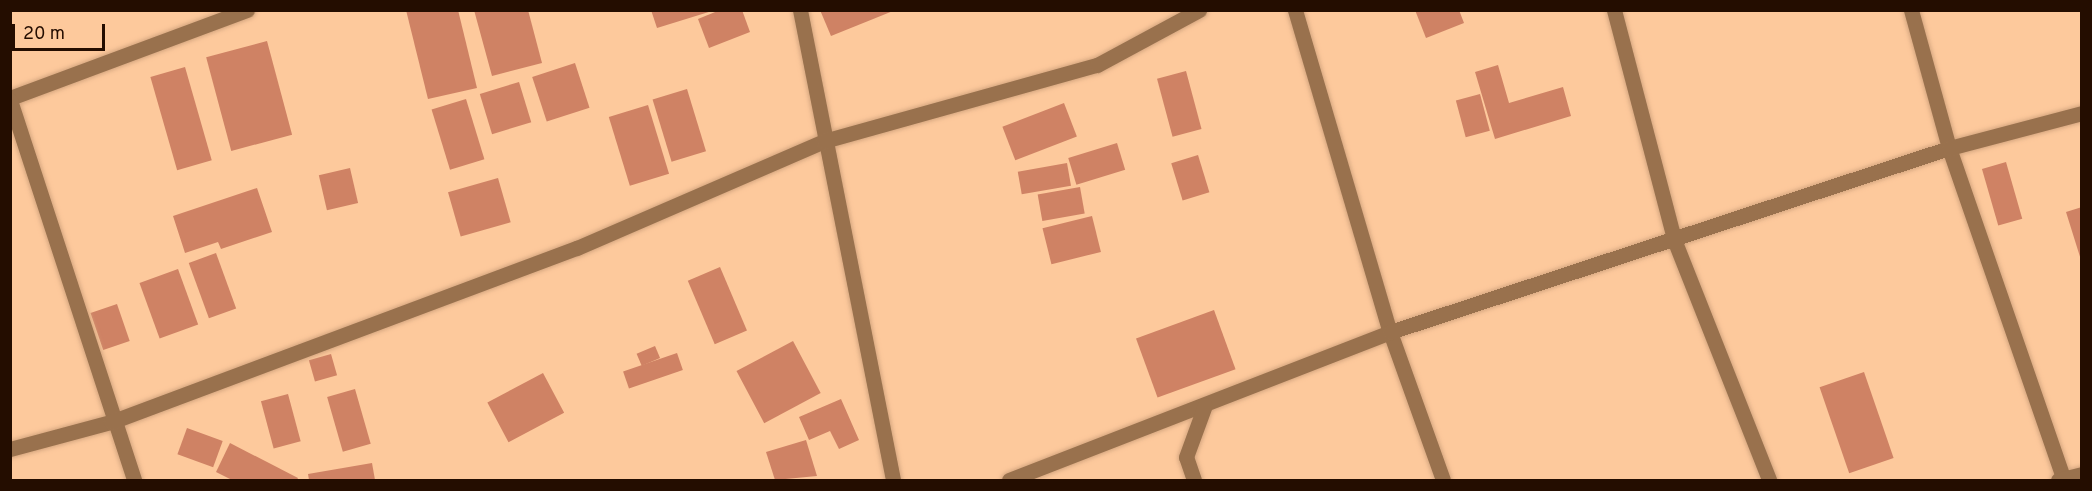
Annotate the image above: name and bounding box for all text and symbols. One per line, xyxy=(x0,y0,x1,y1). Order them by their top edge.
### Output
scale bar xyxy=(15,12,108,50)
text: 20 m xyxy=(23,23,65,46)

